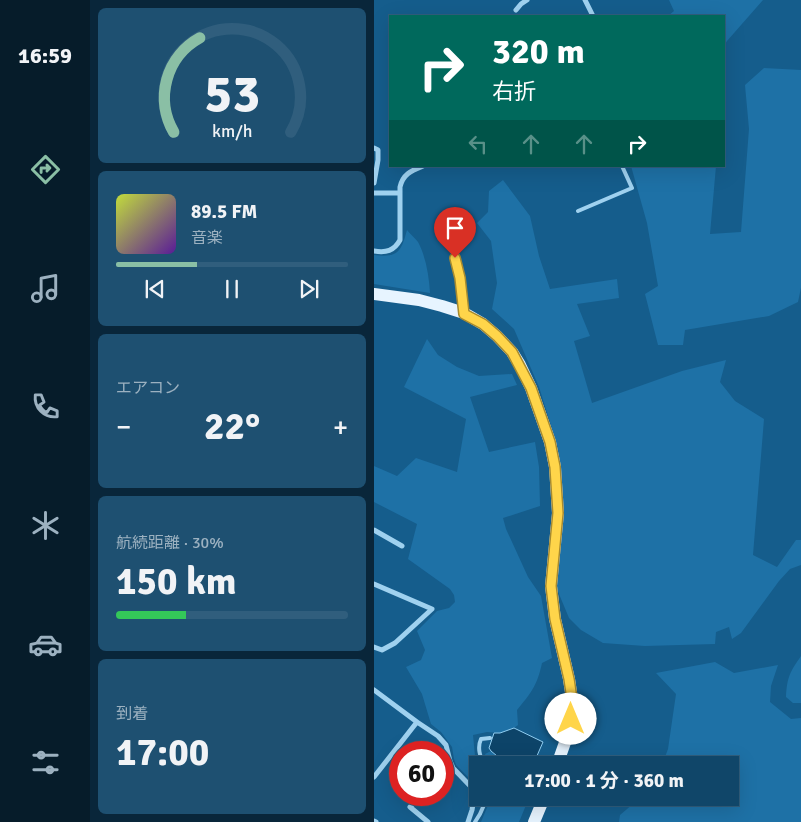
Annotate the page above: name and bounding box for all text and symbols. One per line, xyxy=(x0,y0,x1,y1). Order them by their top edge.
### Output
text: 320 m xyxy=(492,30,585,73)
icon: right xyxy=(409,35,474,100)
text: 16:59 xyxy=(18,42,72,69)
text: 53 xyxy=(204,62,260,126)
text: 右折 xyxy=(492,78,536,105)
text: km/h xyxy=(212,120,252,142)
icon: left xyxy=(464,130,492,158)
icon: ahead xyxy=(517,130,545,158)
icon: ahead xyxy=(570,130,598,158)
icon: right xyxy=(623,130,651,158)
icon: directions xyxy=(28,152,63,187)
text: 89.5 FM xyxy=(191,200,257,224)
pin xyxy=(434,207,476,258)
icon: arrive xyxy=(441,214,469,242)
text: 音楽 xyxy=(191,228,223,248)
icon: music xyxy=(28,271,63,306)
icon: previous xyxy=(141,275,169,303)
icon: pause xyxy=(218,275,246,303)
icon: next xyxy=(295,275,323,303)
text: エアコン xyxy=(116,378,180,398)
icon: phone xyxy=(28,389,63,424)
text: 22° xyxy=(204,403,260,450)
text: − xyxy=(116,410,131,444)
text: + xyxy=(333,410,348,444)
icon: climate xyxy=(28,508,63,543)
text: 航続距離 · 30% xyxy=(116,533,224,553)
text: 150 km xyxy=(116,558,237,605)
icon: car xyxy=(28,627,63,662)
position arrow xyxy=(544,692,596,744)
text: 到着 xyxy=(116,704,148,724)
text: 17:00 xyxy=(116,729,209,776)
speed limit sign: 60 xyxy=(389,741,454,806)
icon: filters xyxy=(28,745,63,780)
text: 17:00 · 1 分 · 360 m xyxy=(524,769,684,793)

